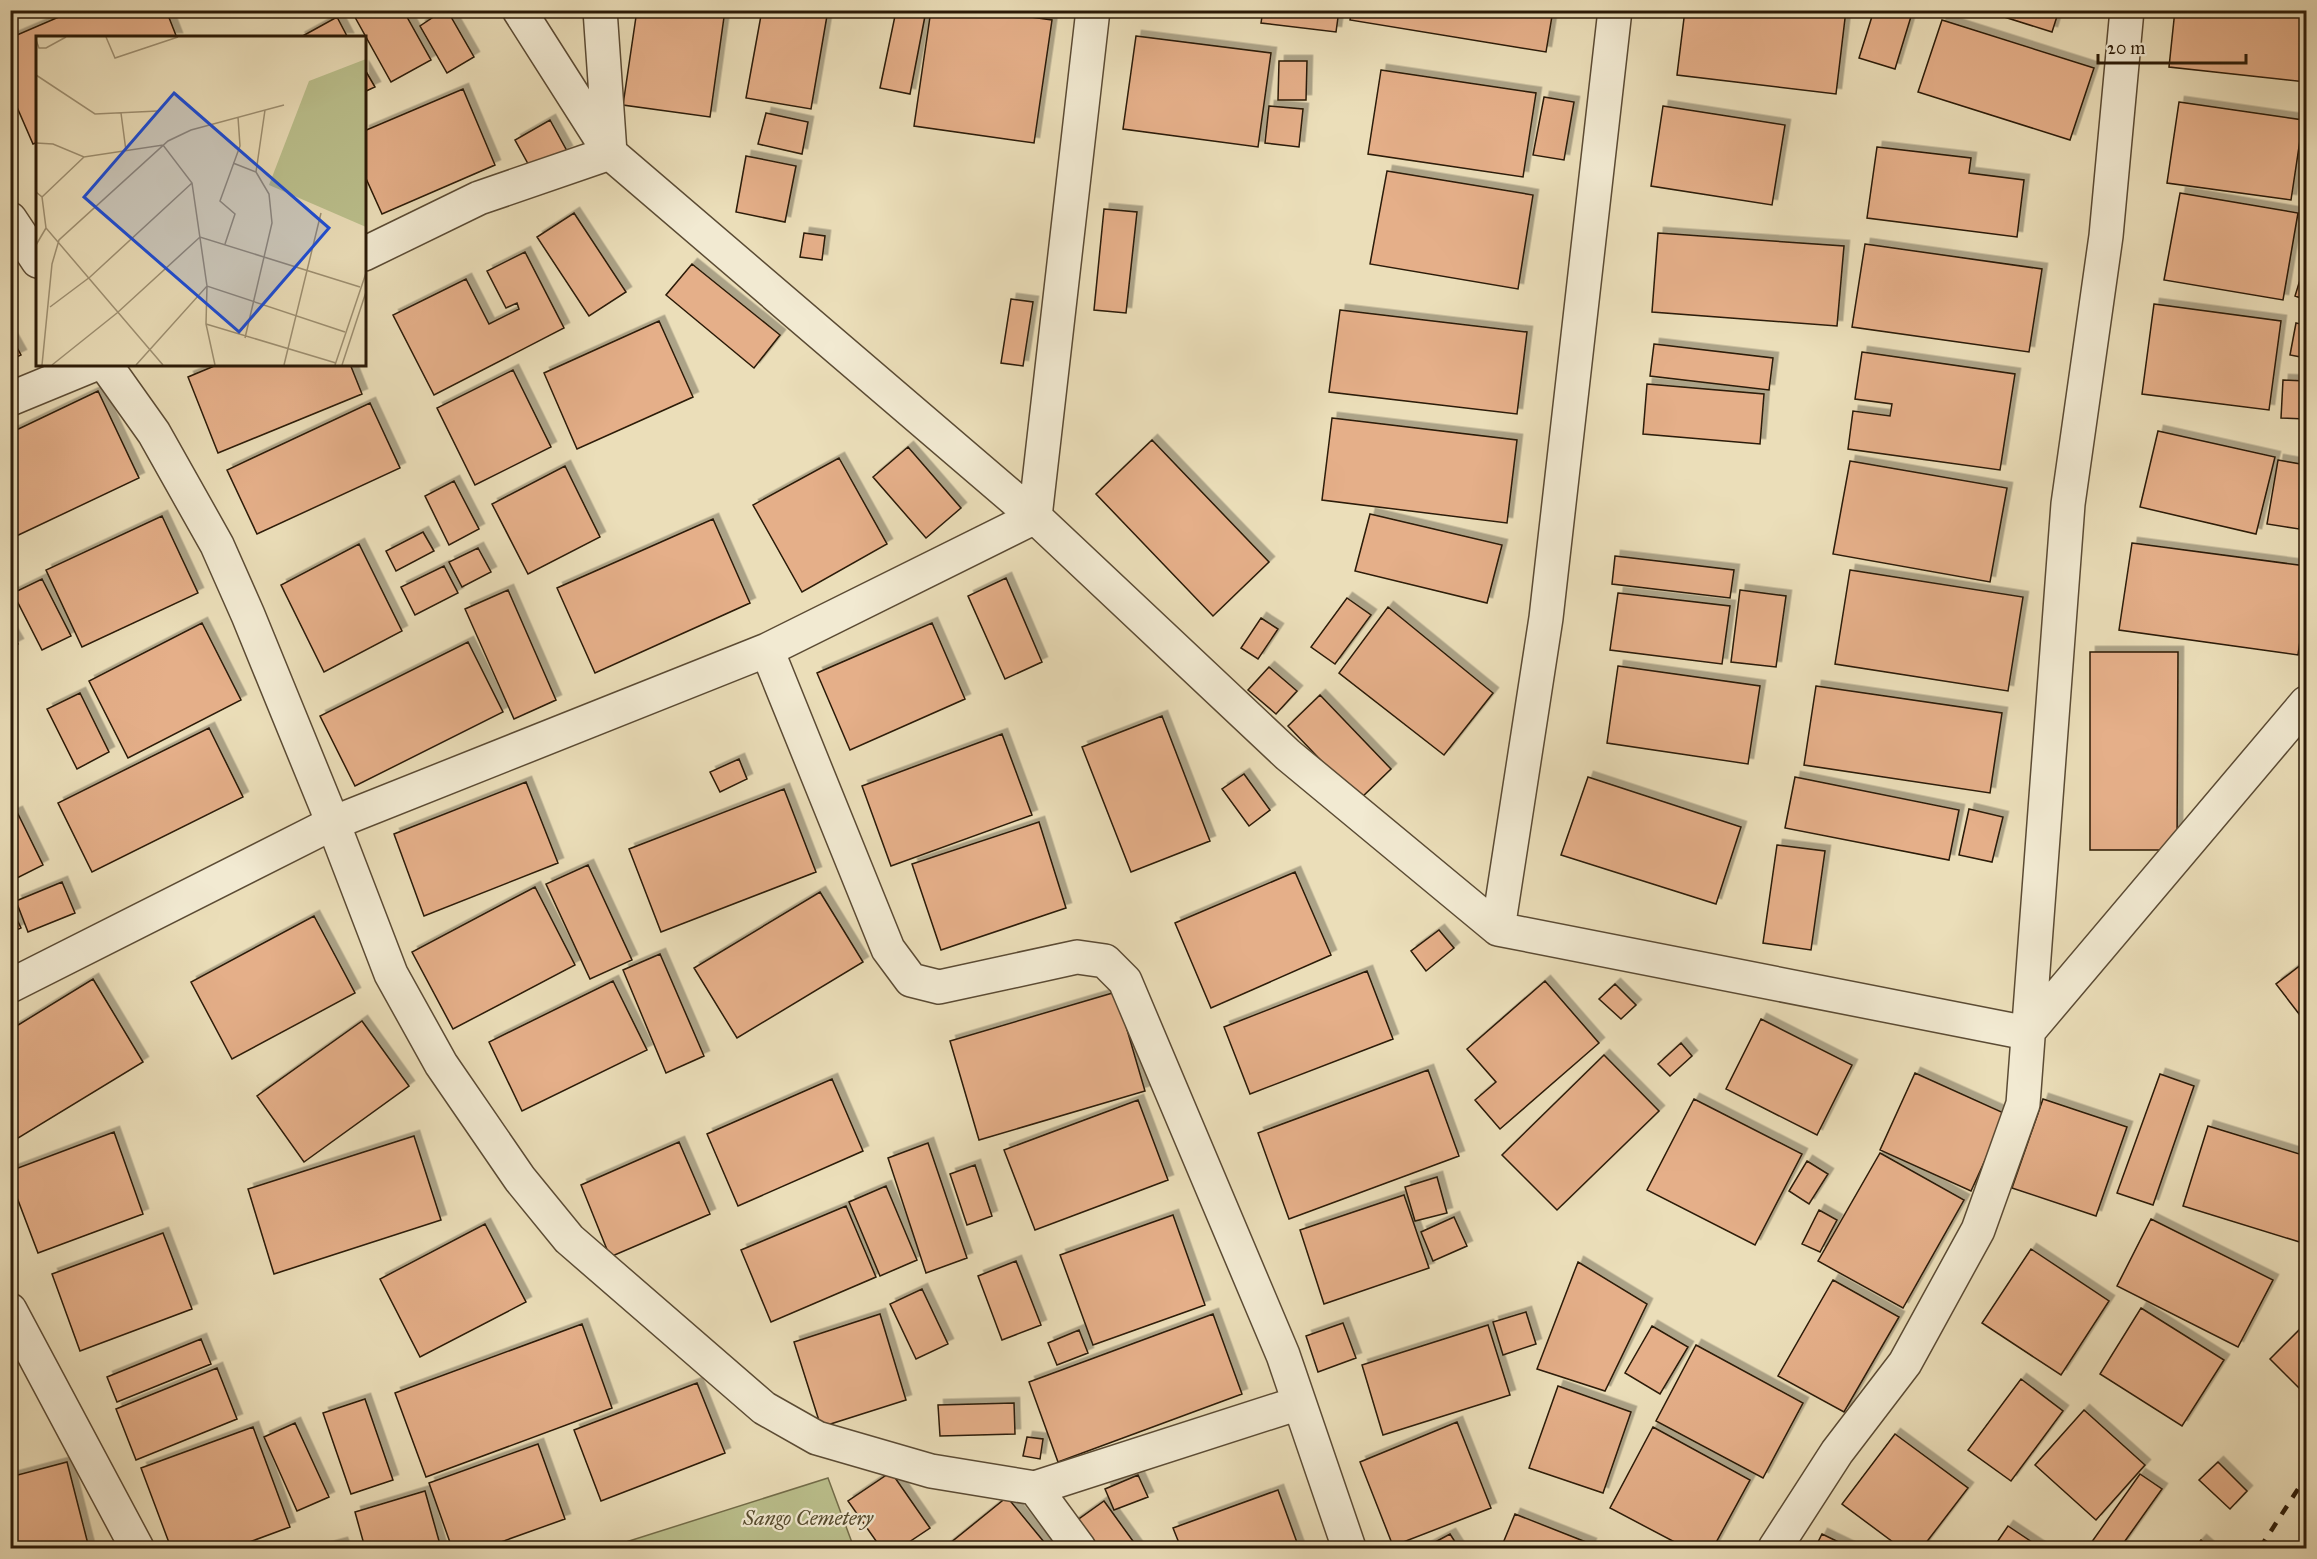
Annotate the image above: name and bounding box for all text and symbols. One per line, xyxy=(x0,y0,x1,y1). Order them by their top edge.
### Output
scale bar xyxy=(2098,27,2246,65)
inset map xyxy=(36,36,366,366)
text: 20 m xyxy=(2107,37,2145,59)
park label: Sango Cemetery xyxy=(742,1505,874,1531)

